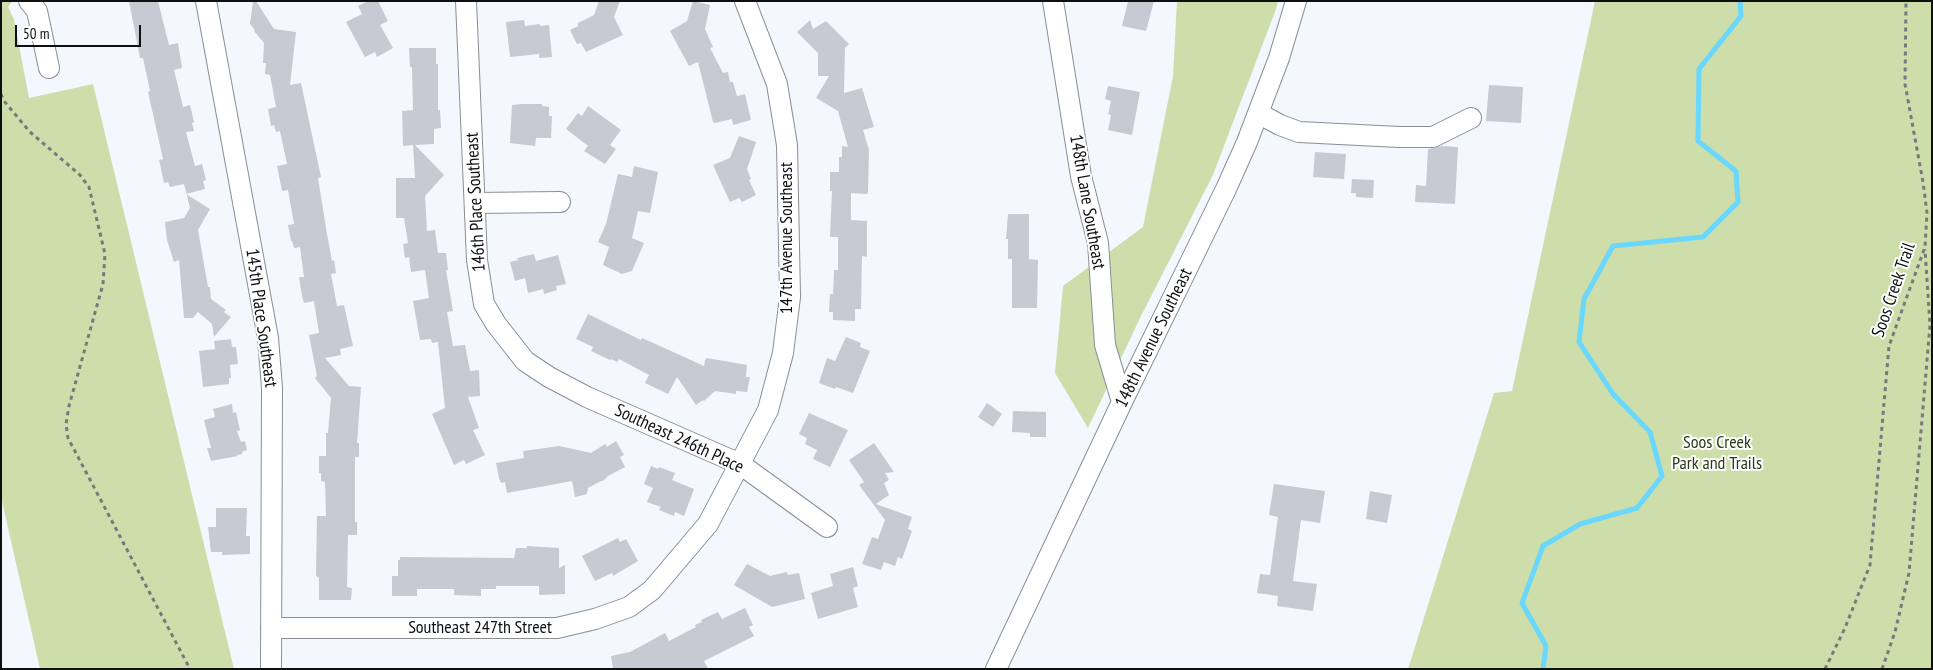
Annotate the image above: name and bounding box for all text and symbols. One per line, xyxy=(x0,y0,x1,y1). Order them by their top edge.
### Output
scale bar xyxy=(18,15,144,47)
text: 50 m xyxy=(23,24,49,43)
street label: 146th Place Southeast xyxy=(462,132,490,272)
street label: 148th Lane Southeast xyxy=(1065,133,1109,271)
street label: 147th Avenue Southeast xyxy=(776,162,798,314)
street label: Soos Creek Trail xyxy=(1868,240,1920,340)
street label: 145th Place Southeast xyxy=(241,247,281,389)
street label: 148th Avenue Southeast xyxy=(1111,265,1197,411)
street label: Southeast 246th Place xyxy=(611,400,747,478)
park label: Soos Creek Park and Trails xyxy=(1672,432,1762,474)
street label: Southeast 247th Street xyxy=(408,617,552,639)

